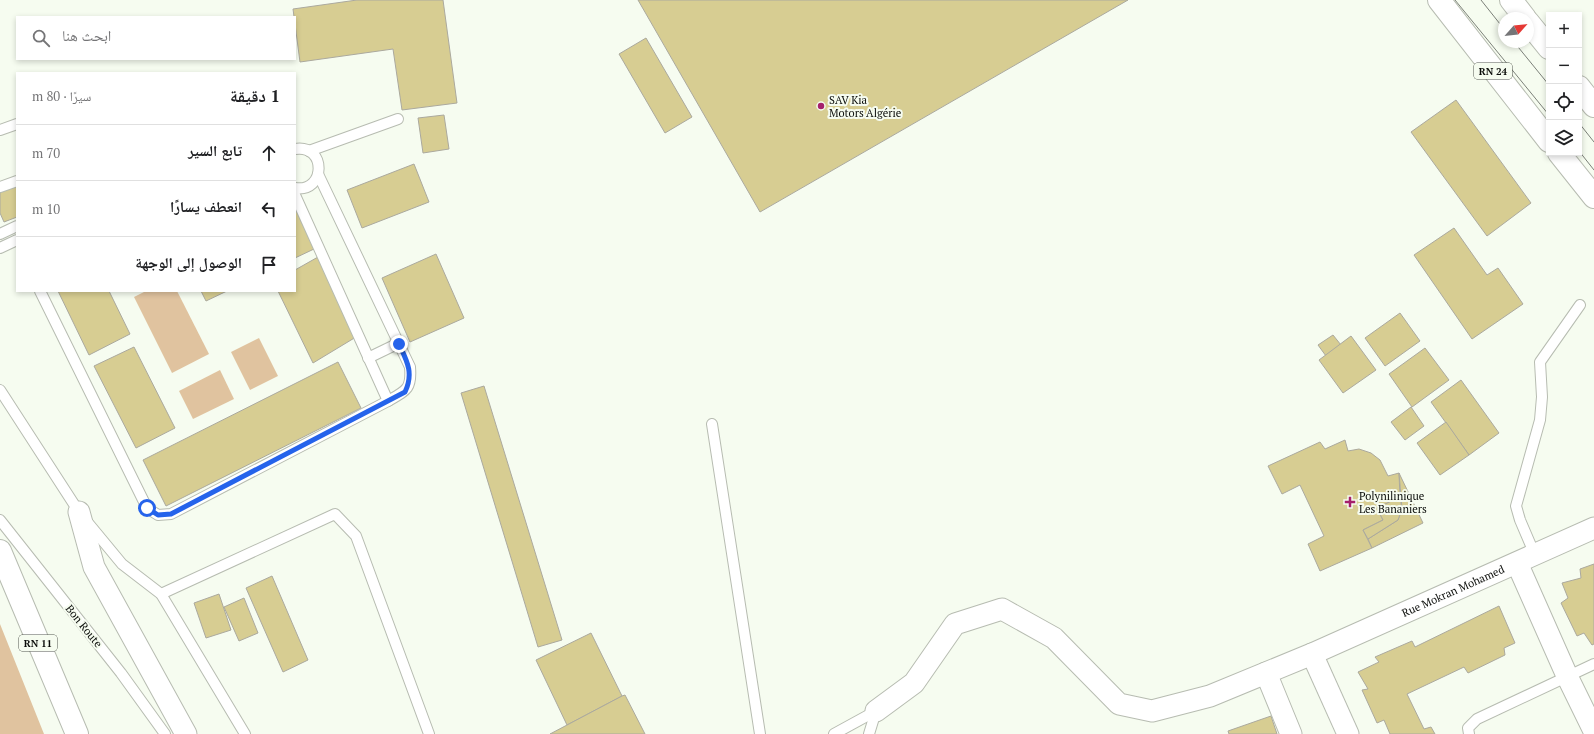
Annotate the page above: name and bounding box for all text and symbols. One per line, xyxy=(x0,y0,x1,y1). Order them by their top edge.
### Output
north arrow xyxy=(1498,12,1534,48)
map controls xyxy=(1546,12,1582,156)
button: + xyxy=(1546,12,1582,48)
search box xyxy=(16,16,296,60)
text: ابحث هنا xyxy=(62,25,111,45)
icon: search xyxy=(30,27,52,49)
button: − xyxy=(1546,48,1582,84)
road number: RN 24 xyxy=(1474,63,1512,79)
text: 1 دقيقة xyxy=(230,84,280,107)
button: locate xyxy=(1546,84,1582,120)
text: سيرًا · 80 m xyxy=(32,87,91,105)
place label: SAV Kia Motors Algérie xyxy=(829,93,902,120)
marker: SAV Kia Motors Algérie xyxy=(816,101,826,111)
button: layers xyxy=(1546,120,1582,156)
text: تابع السير xyxy=(188,140,242,160)
icon: ahead xyxy=(258,142,280,164)
text: 70 m xyxy=(32,144,60,162)
text: انعطف يسارًا xyxy=(170,196,242,216)
icon: left xyxy=(258,198,280,220)
text: 10 m xyxy=(32,200,60,218)
text: الوصول إلى الوجهة xyxy=(135,252,242,272)
icon: arrive xyxy=(258,254,280,276)
route end xyxy=(390,335,408,353)
place label: Polynilinique Les Bananiers xyxy=(1359,489,1427,516)
marker: Polynilinique Les Bananiers xyxy=(1344,496,1356,508)
route start xyxy=(138,499,156,517)
street label: Rue Mokran Mohamed xyxy=(1400,562,1506,620)
street label: Bon Route xyxy=(63,602,106,651)
road number: RN 11 xyxy=(19,635,57,651)

